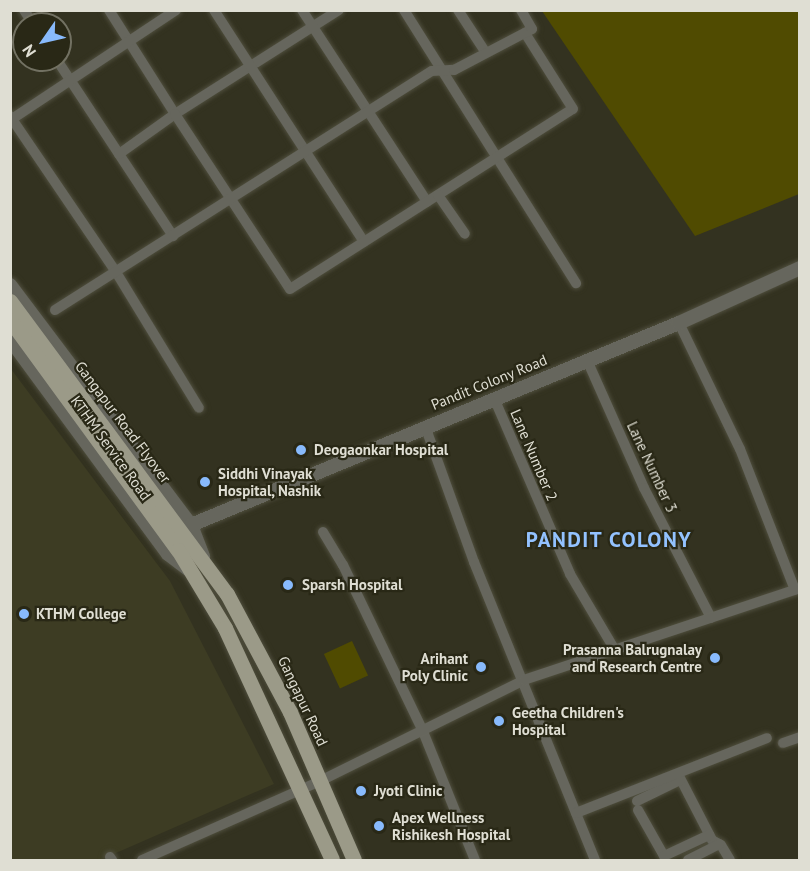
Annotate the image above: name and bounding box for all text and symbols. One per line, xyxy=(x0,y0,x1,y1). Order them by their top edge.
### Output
north arrow xyxy=(12,12,72,72)
text: N xyxy=(18,41,40,61)
street label: Pandit Colony Road xyxy=(428,350,550,414)
street label: Gangapur Road Flyover xyxy=(71,357,175,487)
street label: KTHM Service Road xyxy=(67,392,155,504)
street label: Lane Number 2 xyxy=(507,406,561,504)
street label: Lane Number 3 xyxy=(623,419,681,515)
marker: Deogaonkar Hospital xyxy=(292,441,310,459)
place label: Deogaonkar Hospital xyxy=(314,441,448,459)
place label: Siddhi Vinayak Hospital, Nashik xyxy=(218,464,322,499)
marker: Siddhi Vinayak Hospital, Nashik xyxy=(196,473,214,491)
district label: PANDIT COLONY xyxy=(525,527,693,553)
marker: Sparsh Hospital xyxy=(279,576,297,594)
place label: Sparsh Hospital xyxy=(302,576,402,594)
place label: KTHM College xyxy=(36,605,127,623)
marker: KTHM College xyxy=(17,607,31,621)
place label: Prasanna Balrugnalay and Research Centre xyxy=(563,640,702,675)
place label: Arihant Poly Clinic xyxy=(401,649,468,684)
marker: Prasanna Balrugnalay and Research Centre xyxy=(706,649,724,667)
street label: Gangapur Road xyxy=(274,653,332,749)
marker: Arihant Poly Clinic xyxy=(472,658,490,676)
place label: Geetha Children's Hospital xyxy=(512,703,624,738)
marker: Geetha Children's Hospital xyxy=(490,712,508,730)
marker: Jyoti Clinic xyxy=(352,782,370,800)
place label: Jyoti Clinic xyxy=(374,782,443,800)
place label: Apex Wellness Rishikesh Hospital xyxy=(392,808,510,843)
marker: Apex Wellness Rishikesh Hospital xyxy=(370,817,388,835)

